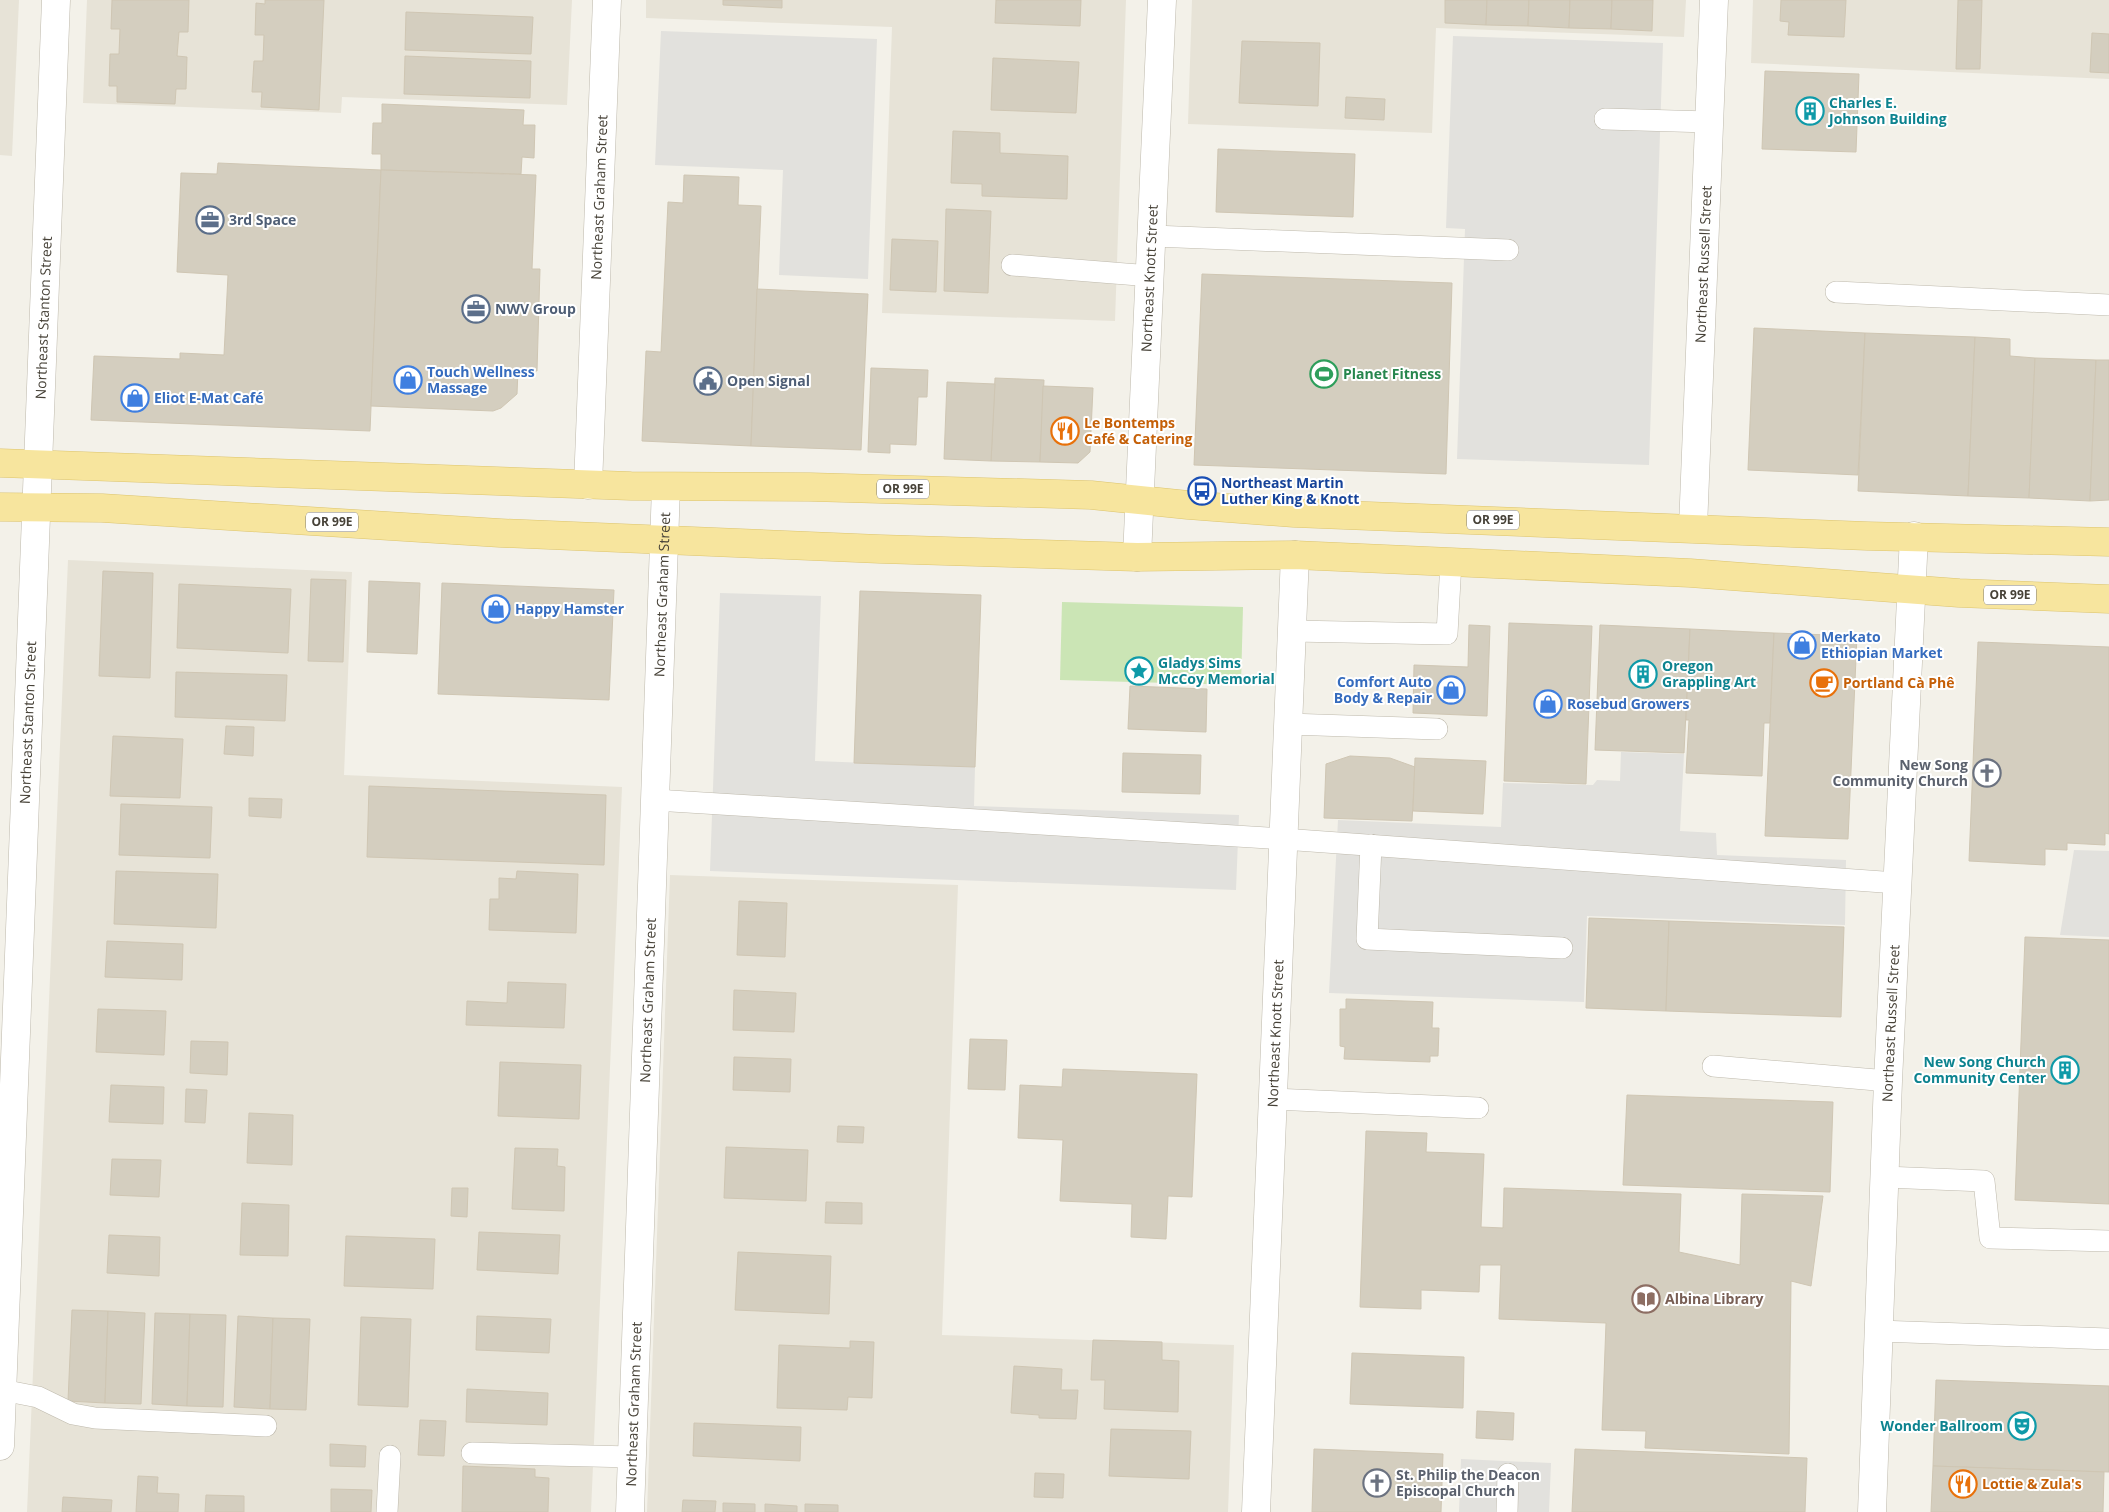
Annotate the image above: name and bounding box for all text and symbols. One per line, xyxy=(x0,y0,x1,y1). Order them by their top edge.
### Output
place label: Charles E. Johnson Building xyxy=(1827,93,1947,128)
building icon: Charles E. Johnson Building xyxy=(1795,96,1825,126)
street label: Northeast Graham Street xyxy=(586,114,611,280)
street label: Northeast Russell Street xyxy=(1690,185,1716,343)
street label: Northeast Knott Street xyxy=(1136,204,1162,352)
office icon: 3rd Space xyxy=(195,205,225,235)
place label: 3rd Space xyxy=(229,210,296,229)
street label: Northeast Stanton Street xyxy=(31,236,56,400)
office icon: NWV Group xyxy=(461,294,491,324)
place label: NWV Group xyxy=(495,299,576,318)
sports icon: Planet Fitness xyxy=(1309,359,1339,389)
place label: Touch Wellness Massage xyxy=(427,362,535,397)
place label: Planet Fitness xyxy=(1343,364,1441,383)
shop icon: Touch Wellness Massage xyxy=(393,365,423,395)
public building icon: Open Signal xyxy=(693,366,723,396)
place label: Open Signal xyxy=(727,371,810,390)
shop icon: Eliot E-Mat Café xyxy=(120,383,150,413)
place label: Eliot E-Mat Café xyxy=(154,388,264,407)
place label: Le Bontemps Café & Catering xyxy=(1084,413,1192,448)
restaurant icon: Le Bontemps Café & Catering xyxy=(1050,416,1080,446)
place label: Northeast Martin Luther King & Knott xyxy=(1221,473,1359,508)
bus stop icon: Northeast Martin Luther King & Knott xyxy=(1187,476,1217,506)
road number: OR 99E xyxy=(877,479,929,498)
road number: OR 99E xyxy=(1467,510,1519,530)
road number: OR 99E xyxy=(306,512,358,532)
street label: Northeast Graham Street xyxy=(649,512,674,677)
road number: OR 99E xyxy=(1984,586,2036,604)
shop icon: Happy Hamster xyxy=(481,594,511,624)
place label: Happy Hamster xyxy=(515,599,625,618)
place label: Merkato Ethiopian Market xyxy=(1821,627,1943,662)
shop icon: Merkato Ethiopian Market xyxy=(1787,630,1817,660)
street label: Northeast Stanton Street xyxy=(15,641,40,804)
place label: Gladys Sims McCoy Memorial xyxy=(1158,653,1275,688)
place icon: Gladys Sims McCoy Memorial xyxy=(1124,656,1154,686)
place label: Oregon Grappling Art xyxy=(1662,656,1756,691)
building icon: Oregon Grappling Art xyxy=(1628,659,1658,689)
cafe icon: Portland Cà Phê xyxy=(1809,668,1839,698)
place label: Comfort Auto Body & Repair xyxy=(1334,672,1433,707)
place label: Portland Cà Phê xyxy=(1843,673,1955,692)
shop icon: Comfort Auto Body & Repair xyxy=(1436,675,1466,705)
shop icon: Rosebud Growers xyxy=(1533,689,1563,719)
place label: Rosebud Growers xyxy=(1567,694,1689,713)
place label: New Song Community Church xyxy=(1832,755,1968,790)
church icon: New Song Community Church xyxy=(1972,758,2002,788)
street label: Northeast Graham Street xyxy=(635,917,660,1083)
street label: Northeast Russell Street xyxy=(1877,944,1903,1102)
street label: Northeast Knott Street xyxy=(1263,959,1288,1108)
place label: New Song Church Community Center xyxy=(1913,1052,2047,1087)
building icon: New Song Church Community Center xyxy=(2050,1055,2080,1085)
library icon: Albina Library xyxy=(1631,1284,1661,1314)
place label: Albina Library xyxy=(1665,1289,1764,1308)
street label: Northeast Graham Street xyxy=(621,1321,646,1487)
theatre icon: Wonder Ballroom xyxy=(2007,1411,2037,1441)
place label: Wonder Ballroom xyxy=(1881,1416,2003,1435)
place label: St. Philip the Deacon Episcopal Church xyxy=(1396,1465,1540,1500)
church icon: St. Philip the Deacon Episcopal Church xyxy=(1362,1468,1392,1498)
restaurant icon: Lottie & Zula's xyxy=(1948,1469,1978,1499)
place label: Lottie & Zula's xyxy=(1982,1474,2082,1493)

